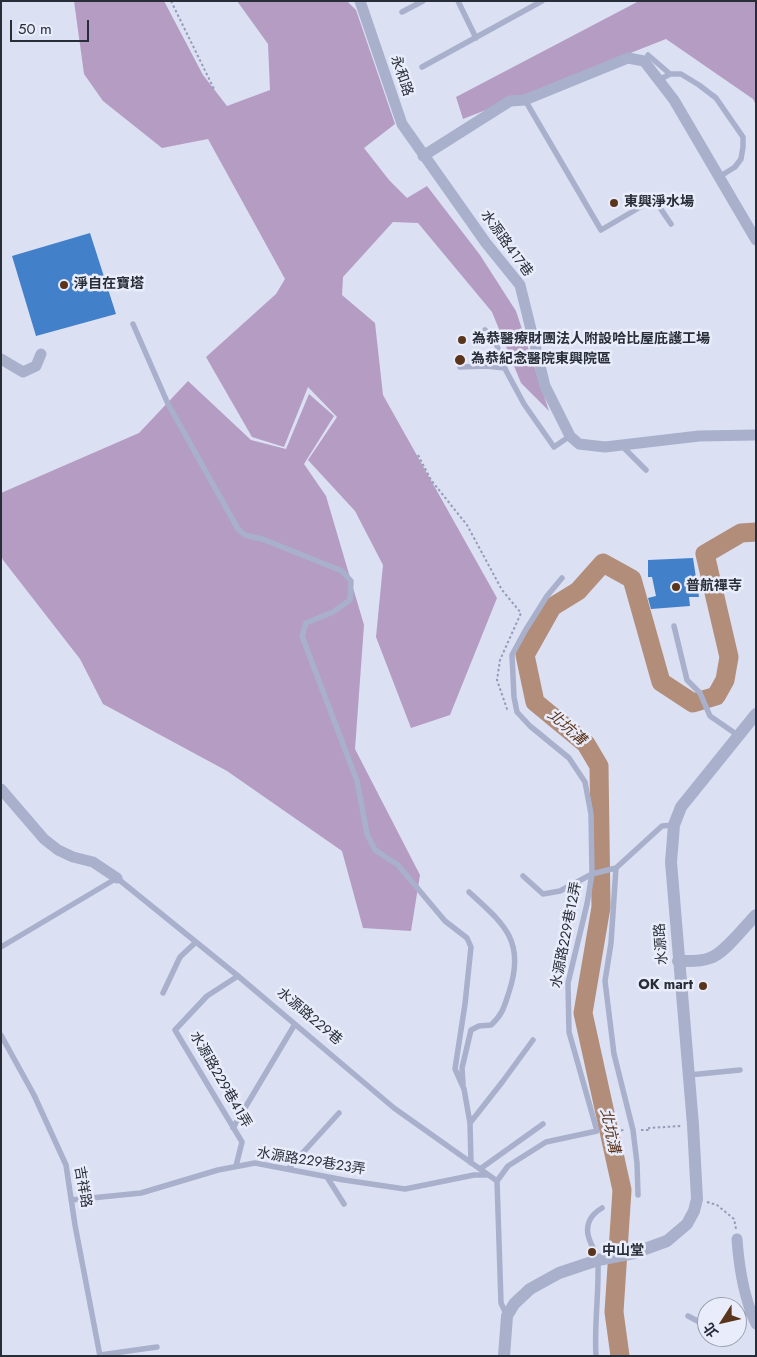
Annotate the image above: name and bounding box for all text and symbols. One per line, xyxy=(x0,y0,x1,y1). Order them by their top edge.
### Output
scale bar xyxy=(12,10,91,42)
text: 50 m xyxy=(18,18,52,40)
street label: 永和路 xyxy=(386,53,416,99)
place label: 東興淨水場 xyxy=(624,195,694,211)
marker: 東興淨水場 xyxy=(608,197,620,209)
street label: 水源路417巷 xyxy=(476,208,536,280)
place label: 淨自在寶塔 xyxy=(74,277,144,293)
marker: 淨自在寶塔 xyxy=(58,279,70,291)
place label: 為恭醫療財團法人附設哈比屋庇護工場 xyxy=(472,332,710,348)
marker: 為恭醫療財團法人附設哈比屋庇護工場 xyxy=(456,334,468,346)
place label: 為恭紀念醫院東興院區 xyxy=(471,352,611,368)
marker: 為恭紀念醫院東興院區 xyxy=(453,353,467,367)
place label: 普航禪寺 xyxy=(686,579,742,595)
marker: 普航禪寺 xyxy=(670,581,682,593)
water label: 北坑溝 xyxy=(543,706,589,750)
street label: 水源路229巷12弄 xyxy=(548,880,586,990)
street label: 水源路 xyxy=(652,922,672,966)
place label: OK mart xyxy=(638,978,693,994)
marker: OK mart xyxy=(697,980,709,992)
street label: 水源路229巷 xyxy=(273,985,345,1049)
street label: 水源路229巷41弄 xyxy=(186,1029,254,1131)
water label: 北坑溝 xyxy=(596,1107,622,1155)
street label: 水源路229巷23弄 xyxy=(256,1145,366,1179)
street label: 吉祥路 xyxy=(70,1165,94,1209)
place label: 中山堂 xyxy=(602,1244,644,1260)
marker: 中山堂 xyxy=(586,1246,598,1258)
north arrow xyxy=(697,1297,747,1347)
text: 北 xyxy=(698,1319,723,1341)

